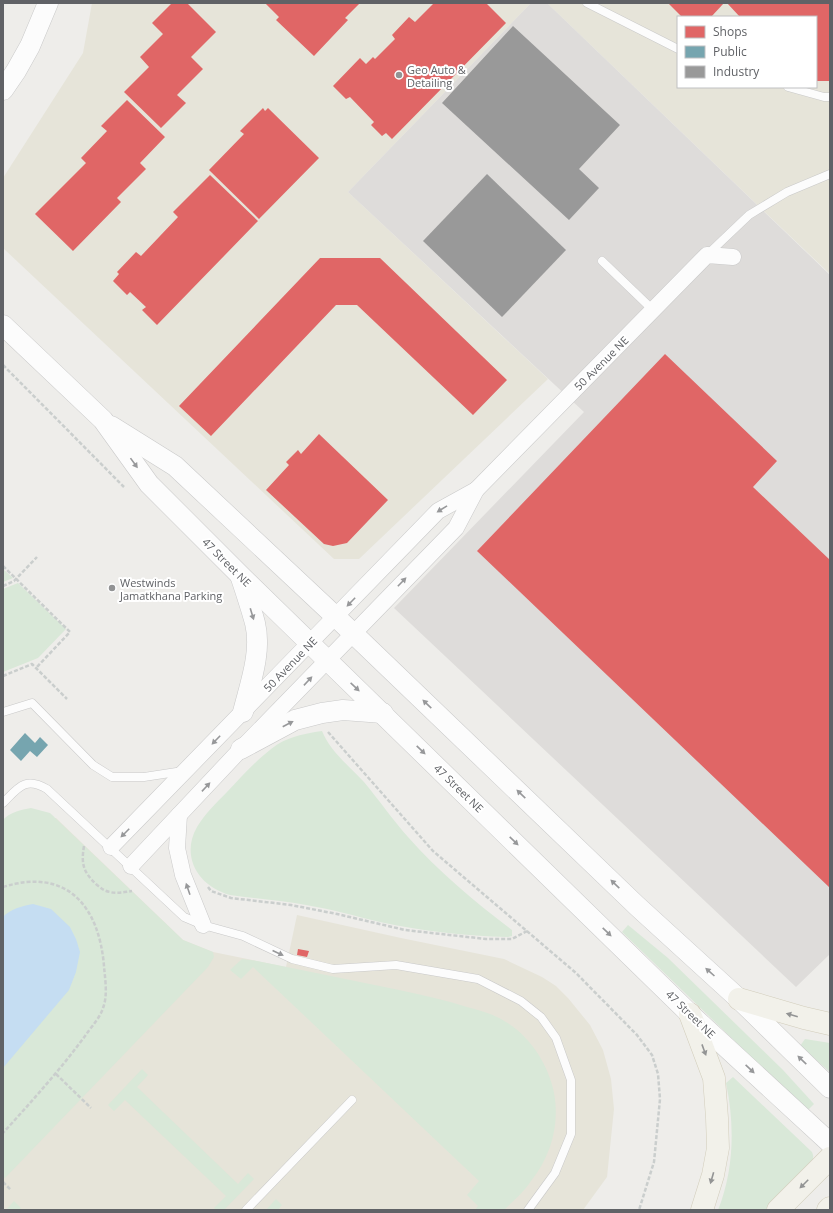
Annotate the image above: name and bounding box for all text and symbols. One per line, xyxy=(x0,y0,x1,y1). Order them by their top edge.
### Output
legend xyxy=(677,16,817,88)
text: Shops xyxy=(713,23,748,40)
text: Public xyxy=(713,43,747,60)
place label: Geo Auto & Detailing xyxy=(407,62,466,90)
text: Industry xyxy=(713,63,760,80)
marker: Geo Auto & Detailing xyxy=(394,70,404,80)
street label: 50 Avenue NE xyxy=(571,333,631,393)
one-way arrow xyxy=(130,458,138,469)
one-way arrow xyxy=(436,506,448,513)
street label: 47 Street NE xyxy=(199,534,255,590)
place label: Westwinds Jamatkhana Parking xyxy=(119,575,222,603)
one-way arrow xyxy=(398,577,407,587)
marker: Westwinds Jamatkhana Parking xyxy=(107,583,117,593)
one-way arrow xyxy=(346,597,356,607)
one-way arrow xyxy=(249,608,255,620)
street label: 50 Avenue NE xyxy=(260,633,320,695)
one-way arrow xyxy=(303,676,313,686)
one-way arrow xyxy=(350,682,360,692)
one-way arrow xyxy=(422,700,432,709)
one-way arrow xyxy=(282,721,294,727)
one-way arrow xyxy=(211,735,221,745)
one-way arrow xyxy=(416,745,426,755)
street label: 47 Street NE xyxy=(431,761,487,815)
one-way arrow xyxy=(201,782,210,791)
one-way arrow xyxy=(516,789,526,799)
one-way arrow xyxy=(120,828,130,838)
one-way arrow xyxy=(509,836,519,846)
one-way arrow xyxy=(610,880,619,889)
one-way arrow xyxy=(185,883,191,895)
one-way arrow xyxy=(602,927,612,937)
one-way arrow xyxy=(272,950,284,956)
one-way arrow xyxy=(705,968,715,977)
street label: 47 Street NE xyxy=(663,987,719,1041)
one-way arrow xyxy=(786,1012,798,1018)
one-way arrow xyxy=(701,1045,707,1057)
one-way arrow xyxy=(797,1056,807,1065)
one-way arrow xyxy=(745,1064,755,1073)
one-way arrow xyxy=(709,1172,715,1184)
one-way arrow xyxy=(799,1179,809,1189)

